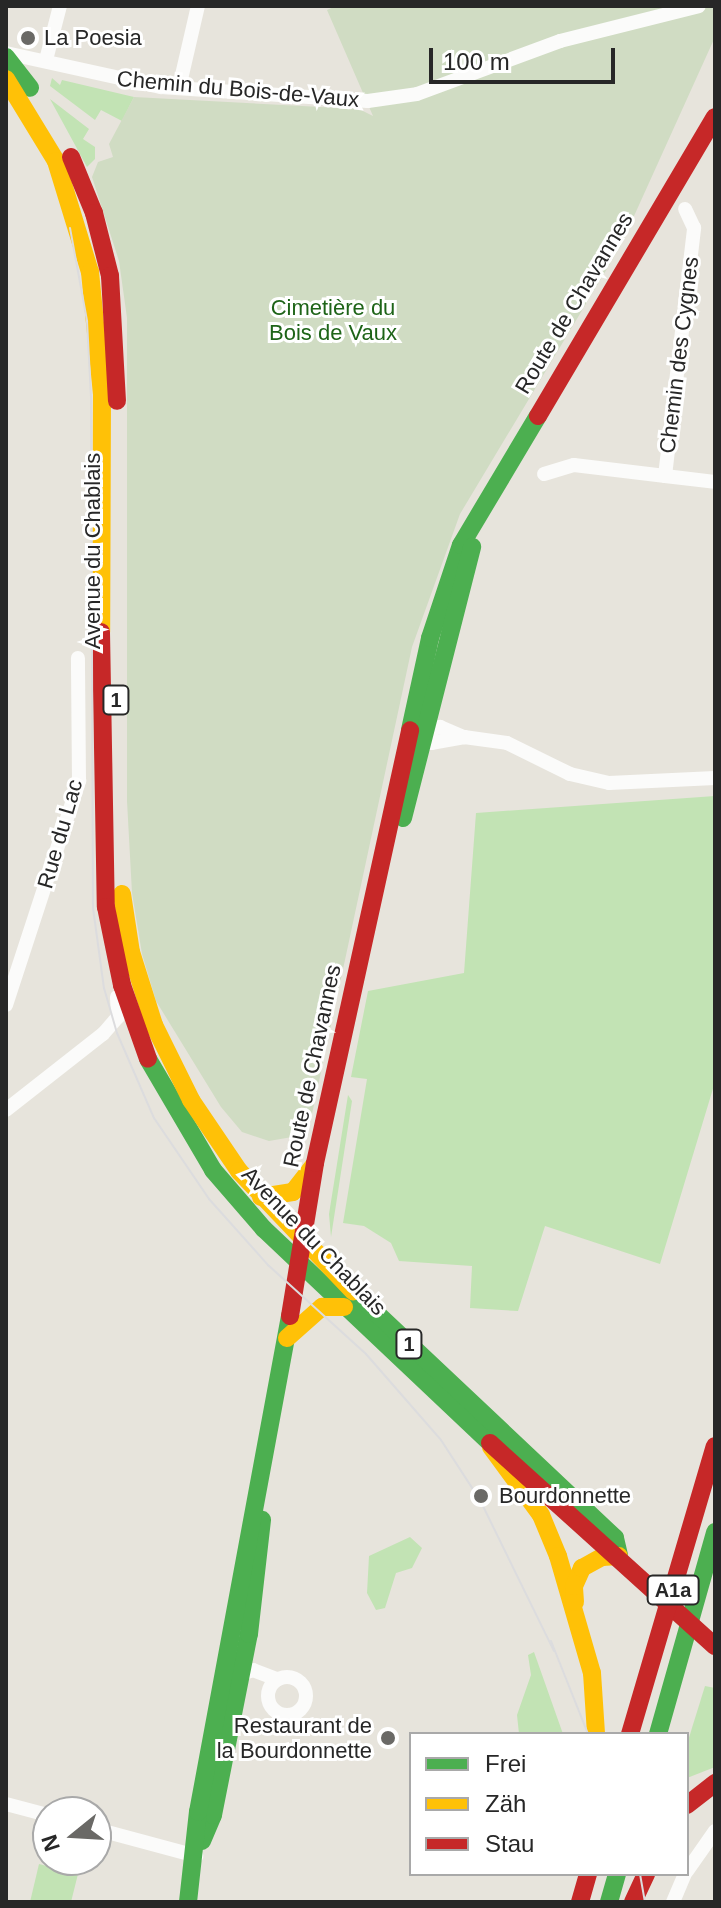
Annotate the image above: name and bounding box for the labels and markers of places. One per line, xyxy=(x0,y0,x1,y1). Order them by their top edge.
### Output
place label: La Poesia xyxy=(44,25,142,51)
marker: La Poesia xyxy=(19,29,37,47)
place label: Bourdonnette xyxy=(499,1483,631,1509)
marker: Bourdonnette xyxy=(470,1485,492,1507)
place label: Restaurant de la Bourdonnette xyxy=(217,1712,372,1764)
marker: Restaurant de la Bourdonnette xyxy=(379,1729,397,1747)

